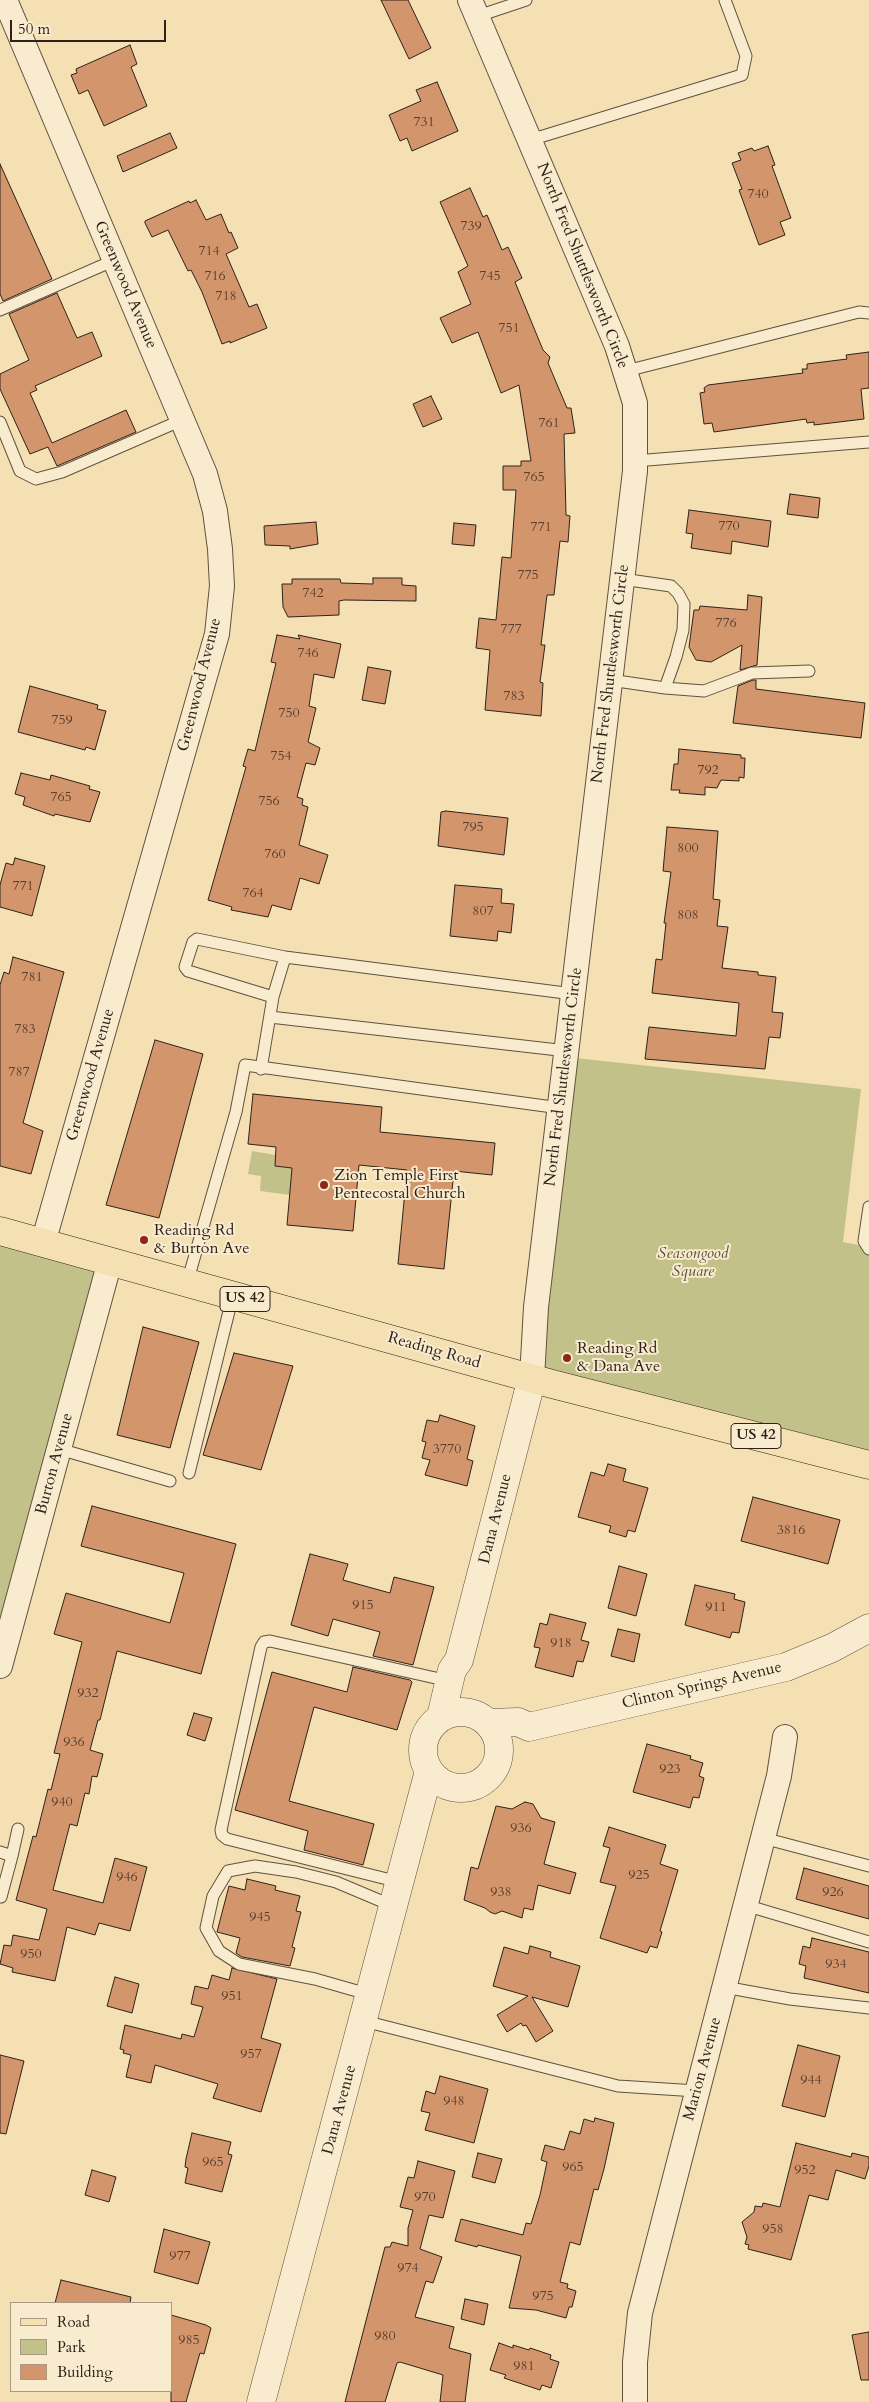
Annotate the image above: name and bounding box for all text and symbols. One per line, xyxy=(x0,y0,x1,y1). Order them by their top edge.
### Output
scale bar xyxy=(12,10,169,42)
text: 50 m xyxy=(18,19,50,39)
house number: 731 xyxy=(413,115,435,131)
street label: North Fred Shuttlesworth Circle xyxy=(532,160,632,372)
house number: 740 xyxy=(747,187,769,203)
street label: Greenwood Avenue xyxy=(89,218,161,352)
house number: 739 xyxy=(460,219,482,235)
house number: 714 xyxy=(198,244,220,260)
house number: 716 xyxy=(204,269,226,285)
house number: 745 xyxy=(479,269,501,285)
house number: 718 xyxy=(215,289,237,305)
house number: 751 xyxy=(498,321,520,337)
house number: 761 xyxy=(538,416,560,432)
house number: 765 xyxy=(523,470,545,486)
house number: 770 xyxy=(718,519,740,535)
house number: 771 xyxy=(530,520,552,536)
street label: North Fred Shuttlesworth Circle xyxy=(588,563,634,785)
house number: 775 xyxy=(517,568,539,584)
house number: 742 xyxy=(302,586,324,602)
street label: Greenwood Avenue xyxy=(174,616,226,754)
house number: 776 xyxy=(715,616,737,632)
house number: 777 xyxy=(500,622,522,638)
house number: 746 xyxy=(297,646,319,662)
house number: 783 xyxy=(503,689,525,705)
house number: 750 xyxy=(278,706,300,722)
house number: 759 xyxy=(51,713,73,729)
house number: 754 xyxy=(270,749,292,765)
house number: 792 xyxy=(697,763,719,779)
house number: 765 xyxy=(50,790,72,806)
house number: 756 xyxy=(258,794,280,810)
house number: 795 xyxy=(462,820,484,836)
house number: 800 xyxy=(677,841,699,857)
house number: 760 xyxy=(264,847,286,863)
house number: 771 xyxy=(12,879,34,895)
house number: 764 xyxy=(242,886,264,902)
house number: 807 xyxy=(472,904,494,920)
house number: 808 xyxy=(677,908,699,924)
street label: North Fred Shuttlesworth Circle xyxy=(541,966,587,1188)
house number: 781 xyxy=(21,970,43,986)
street label: Greenwood Avenue xyxy=(63,1007,119,1143)
house number: 783 xyxy=(14,1022,36,1038)
house number: 787 xyxy=(8,1065,30,1081)
place label: Zion Temple First Pentecostal Church xyxy=(334,1166,465,1204)
marker: Zion Temple First Pentecostal Church xyxy=(318,1179,330,1191)
place label: Reading Rd & Burton Ave xyxy=(154,1221,250,1259)
marker: Reading Rd & Burton Ave xyxy=(138,1234,150,1246)
park label: Seasongood Square xyxy=(658,1244,728,1282)
road number: US 42 xyxy=(220,1286,270,1312)
street label: Reading Road xyxy=(385,1329,483,1373)
place label: Reading Rd & Dana Ave xyxy=(577,1339,660,1377)
marker: Reading Rd & Dana Ave xyxy=(561,1352,573,1364)
street label: Burton Avenue xyxy=(32,1411,78,1517)
road number: US 42 xyxy=(731,1424,781,1448)
house number: 3770 xyxy=(433,1442,461,1458)
street label: Dana Avenue xyxy=(476,1472,516,1566)
house number: 3816 xyxy=(777,1523,805,1539)
house number: 915 xyxy=(352,1598,374,1614)
house number: 911 xyxy=(705,1600,727,1616)
house number: 918 xyxy=(550,1636,572,1652)
street label: Clinton Springs Avenue xyxy=(620,1658,784,1714)
house number: 932 xyxy=(77,1686,99,1702)
house number: 936 xyxy=(63,1735,85,1751)
house number: 923 xyxy=(659,1762,681,1778)
house number: 940 xyxy=(51,1795,73,1811)
house number: 936 xyxy=(510,1821,532,1837)
house number: 925 xyxy=(628,1868,650,1884)
house number: 946 xyxy=(116,1870,138,1886)
house number: 938 xyxy=(490,1885,512,1901)
house number: 926 xyxy=(822,1885,844,1901)
house number: 945 xyxy=(249,1910,271,1926)
house number: 950 xyxy=(20,1947,42,1963)
house number: 934 xyxy=(825,1957,847,1973)
house number: 951 xyxy=(221,1989,243,2005)
street label: Marion Avenue xyxy=(680,2015,726,2123)
house number: 957 xyxy=(240,2047,262,2063)
street label: Dana Avenue xyxy=(319,2063,361,2157)
house number: 944 xyxy=(800,2073,822,2089)
house number: 948 xyxy=(443,2094,465,2110)
house number: 965 xyxy=(202,2155,224,2171)
house number: 965 xyxy=(562,2160,584,2176)
house number: 952 xyxy=(794,2163,816,2179)
house number: 970 xyxy=(414,2190,436,2206)
house number: 958 xyxy=(762,2222,784,2238)
house number: 977 xyxy=(169,2249,191,2265)
house number: 974 xyxy=(397,2261,419,2277)
house number: 975 xyxy=(532,2289,554,2305)
legend xyxy=(10,2302,172,2392)
text: Road xyxy=(57,2312,90,2332)
house number: 980 xyxy=(374,2329,396,2345)
house number: 985 xyxy=(178,2333,200,2349)
text: Park xyxy=(57,2337,86,2357)
house number: 981 xyxy=(513,2359,535,2375)
text: Building xyxy=(57,2362,113,2382)

